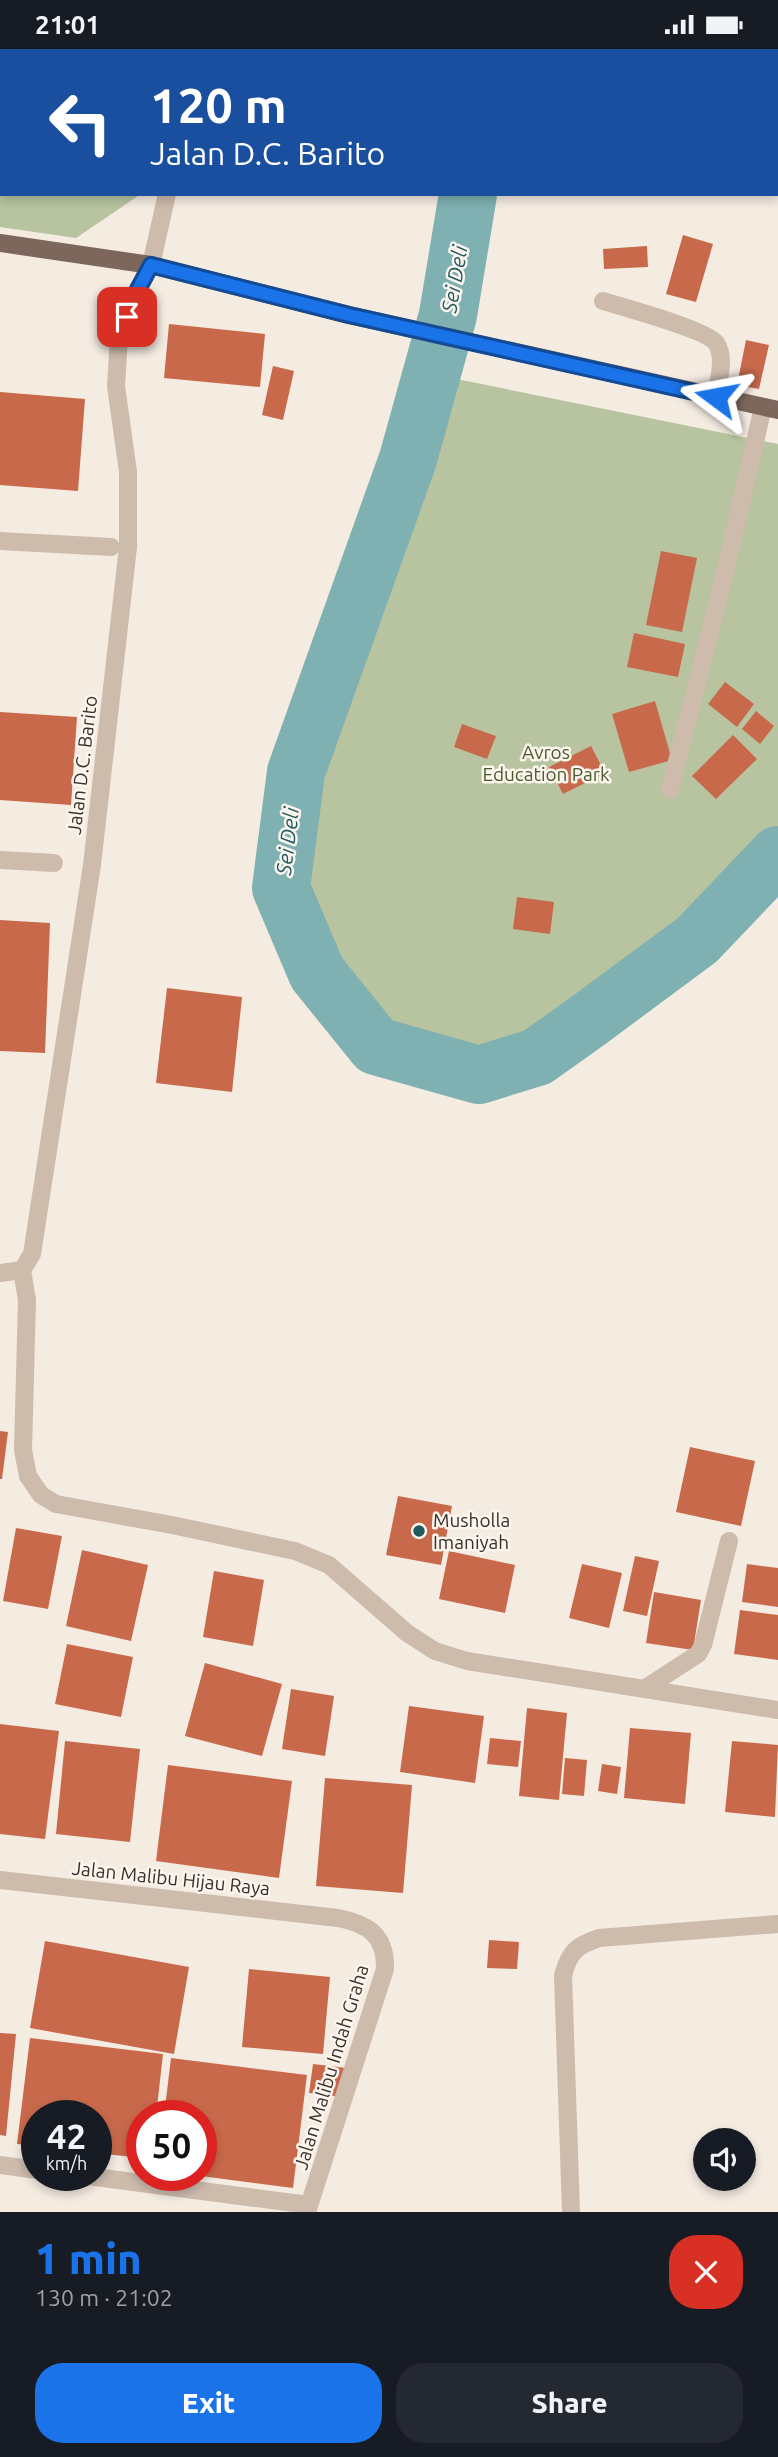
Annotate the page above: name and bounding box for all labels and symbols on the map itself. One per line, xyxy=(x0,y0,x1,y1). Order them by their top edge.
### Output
water label: Sei Deli xyxy=(436,243,472,315)
pin xyxy=(97,287,157,347)
position arrow xyxy=(679,360,753,434)
street label: Jalan D.C. Barito xyxy=(63,694,101,836)
park label: Avros Education Park xyxy=(482,741,610,785)
water label: Sei Deli xyxy=(271,805,303,877)
place label: Musholla Imaniyah xyxy=(433,1509,510,1553)
marker: Musholla Imaniyah xyxy=(411,1523,427,1539)
street label: Jalan Malibu Hijau Raya xyxy=(71,1857,271,1899)
street label: Jalan Malibu Indah Graha xyxy=(289,1962,373,2172)
speed limit sign: 50 xyxy=(126,2100,217,2191)

